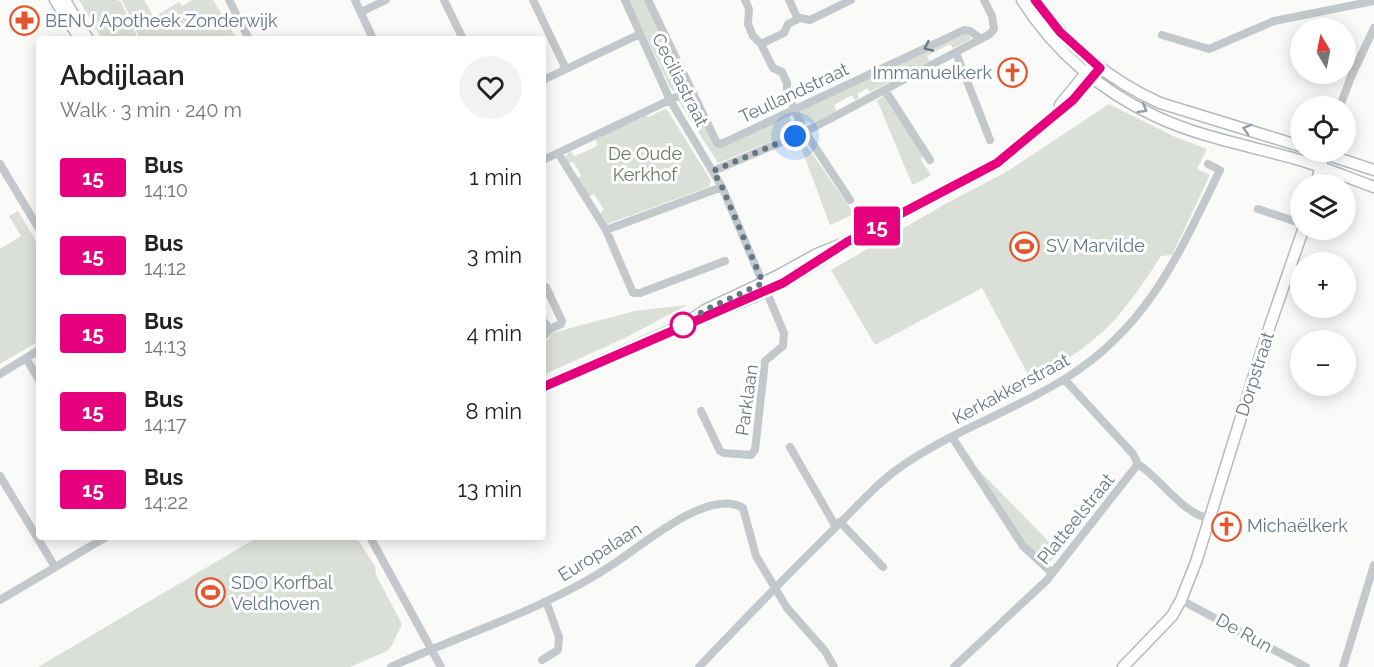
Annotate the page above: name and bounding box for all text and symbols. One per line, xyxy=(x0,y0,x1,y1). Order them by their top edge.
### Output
pharmacy icon: BENU Apotheek Zonderwijk xyxy=(8,5,40,37)
place label: BENU Apotheek Zonderwijk xyxy=(45,10,278,31)
north arrow xyxy=(1290,18,1356,84)
map controls xyxy=(1290,18,1356,396)
street label: Ceciliastraat xyxy=(648,30,713,130)
one-way arrow xyxy=(924,40,935,52)
button: heart xyxy=(459,56,522,119)
church icon: Immanuelkerk xyxy=(997,57,1029,89)
street label: Teullandstraat xyxy=(736,58,852,127)
text: Abdijlaan xyxy=(60,59,185,92)
place label: Immanuelkerk xyxy=(873,62,992,83)
button: locate xyxy=(1290,96,1356,162)
text: Walk · 3 min · 240 m xyxy=(60,98,242,122)
one-way arrow xyxy=(1136,102,1147,113)
your location xyxy=(780,121,810,151)
one-way arrow xyxy=(1242,124,1253,136)
park label: De Oude Kerkhof xyxy=(608,143,682,185)
text: Bus xyxy=(144,152,183,178)
text: 1 min xyxy=(469,164,522,190)
text: 15 xyxy=(82,165,104,190)
button: layers xyxy=(1290,174,1356,240)
text: 14:10 xyxy=(144,178,188,202)
line badge: 15 xyxy=(850,206,904,246)
text: 15 xyxy=(866,214,888,239)
text: Bus xyxy=(144,230,183,256)
sports icon: SV Marvilde xyxy=(1009,230,1041,262)
place label: SV Marvilde xyxy=(1046,235,1145,256)
text: 3 min xyxy=(467,242,522,268)
text: 15 xyxy=(82,243,104,268)
button: + xyxy=(1290,252,1356,318)
text: 14:12 xyxy=(144,256,186,280)
text: Bus xyxy=(144,308,183,334)
unlabelled marker xyxy=(670,312,696,338)
text: 4 min xyxy=(467,320,522,346)
text: 15 xyxy=(82,321,104,346)
street label: Dorpstraat xyxy=(1231,329,1278,419)
button: − xyxy=(1290,330,1356,396)
text: 14:13 xyxy=(144,334,186,358)
street label: Kerkakkerstraat xyxy=(949,349,1073,428)
street label: Parklaan xyxy=(731,363,762,437)
text: Bus xyxy=(144,386,183,412)
text: 8 min xyxy=(466,398,522,424)
text: 15 xyxy=(82,399,104,424)
text: 14:17 xyxy=(144,412,186,436)
text: Bus xyxy=(144,464,183,490)
street label: Platteelstraat xyxy=(1033,469,1118,568)
text: 13 min xyxy=(457,476,522,502)
text: 15 xyxy=(82,477,104,502)
text: 14:22 xyxy=(144,490,188,514)
church icon: Michaëlkerk xyxy=(1210,510,1242,542)
place label: Michaëlkerk xyxy=(1247,515,1348,536)
street label: Europalaan xyxy=(554,518,645,585)
place label: SDO Korfbal Veldhoven xyxy=(231,572,333,614)
sports icon: SDO Korfbal Veldhoven xyxy=(194,577,226,609)
street label: De Run xyxy=(1213,609,1276,656)

